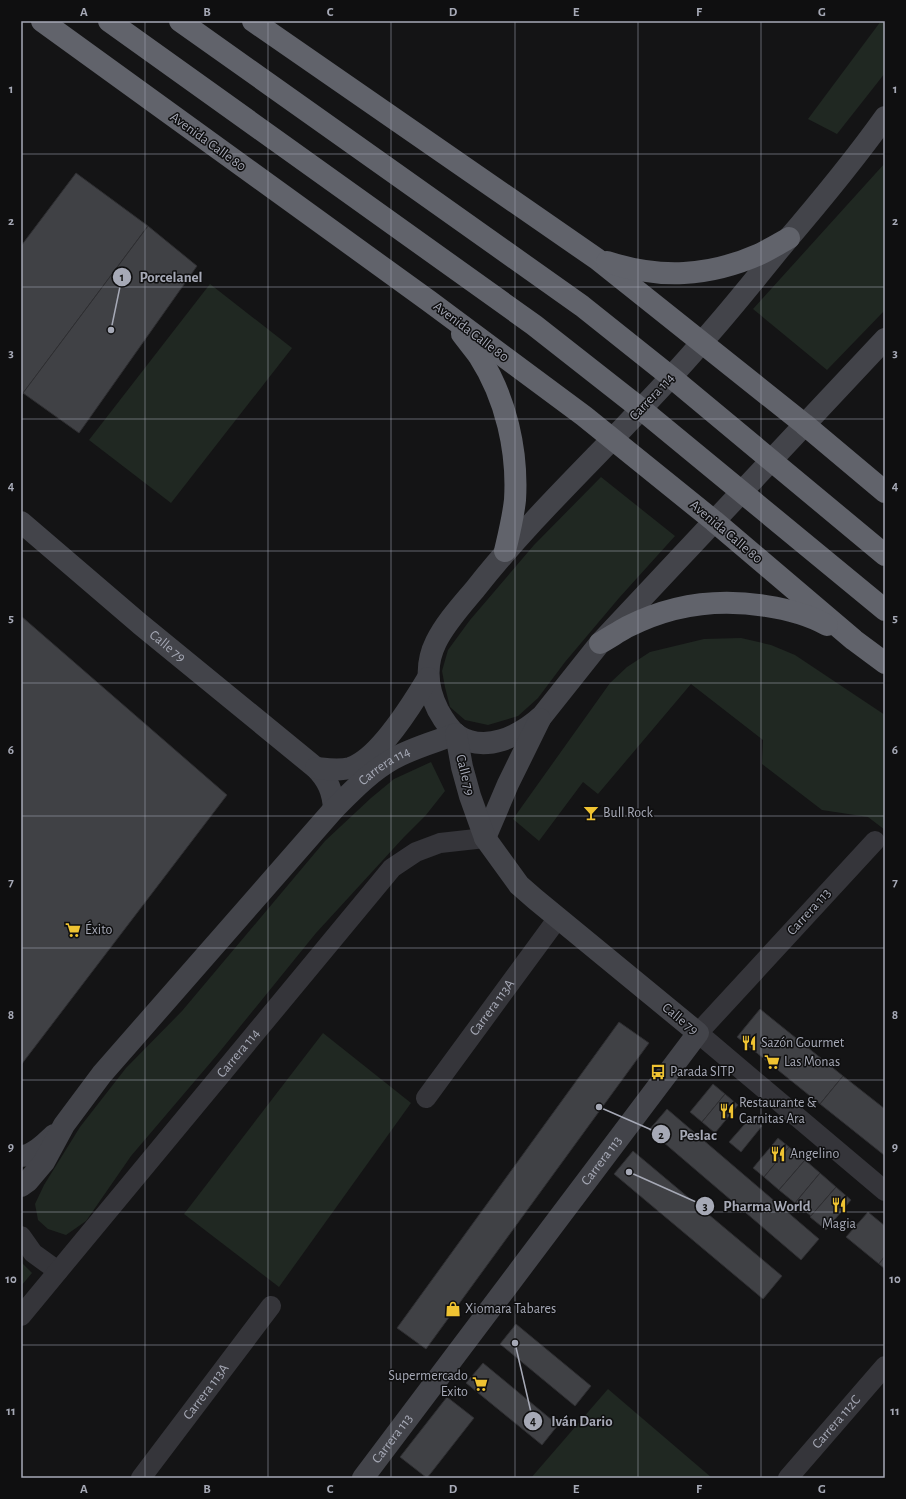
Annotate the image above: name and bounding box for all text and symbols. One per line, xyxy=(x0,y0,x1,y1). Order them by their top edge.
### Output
text: A xyxy=(80,6,88,19)
text: B xyxy=(203,6,211,19)
text: C xyxy=(327,6,334,19)
text: D xyxy=(449,6,458,19)
text: E xyxy=(573,6,580,19)
text: F xyxy=(696,6,703,19)
text: G xyxy=(818,6,826,19)
text: 1 xyxy=(9,83,13,96)
text: 1 xyxy=(893,83,897,96)
street label: Avenida Calle 80 xyxy=(167,110,249,174)
text: 2 xyxy=(8,215,14,228)
text: 2 xyxy=(892,215,898,228)
callout: Porcelanel xyxy=(112,264,211,291)
text: Porcelanel xyxy=(139,270,203,285)
text: 1 xyxy=(120,271,124,283)
street label: Avenida Calle 80 xyxy=(431,299,511,365)
text: 3 xyxy=(8,347,14,360)
text: 3 xyxy=(892,347,898,360)
street label: Carrera 114 xyxy=(627,371,677,423)
text: 4 xyxy=(8,480,15,493)
text: 4 xyxy=(892,480,899,493)
street label: Avenida Calle 80 xyxy=(687,498,765,566)
text: 5 xyxy=(8,612,14,625)
text: 5 xyxy=(892,612,898,625)
street label: Calle 79 xyxy=(147,628,188,665)
text: 6 xyxy=(8,744,14,757)
street label: Carrera 114 xyxy=(356,744,413,788)
text: 6 xyxy=(892,744,898,757)
street label: Calle 79 xyxy=(453,753,477,797)
bar icon: Bull Rock xyxy=(582,804,600,822)
place label: Bull Rock xyxy=(603,806,653,820)
text: 7 xyxy=(8,876,14,889)
text: 7 xyxy=(892,876,898,889)
street label: Carrera 113 xyxy=(785,886,834,938)
place label: Éxito xyxy=(85,920,112,937)
supermarket icon: Éxito xyxy=(64,921,82,939)
street label: Carrera 113A xyxy=(467,977,517,1038)
street label: Calle 79 xyxy=(659,1000,701,1038)
text: 8 xyxy=(8,1009,14,1022)
text: 8 xyxy=(892,1009,898,1022)
street label: Carrera 114 xyxy=(214,1026,263,1080)
restaurant icon: Sazón Gourmet xyxy=(740,1034,758,1052)
place label: Sazón Gourmet xyxy=(761,1036,845,1050)
supermarket icon: Las Monas xyxy=(763,1053,781,1071)
place label: Las Monas xyxy=(784,1055,840,1069)
bus stop icon: Parada SITP xyxy=(649,1063,667,1081)
place label: Parada SITP xyxy=(670,1065,734,1079)
place label: Restaurante & Carnitas Ara xyxy=(739,1096,817,1126)
restaurant icon: Restaurante & Carnitas Ara xyxy=(718,1102,736,1120)
callout: Peslac xyxy=(651,1121,725,1148)
text: Peslac xyxy=(679,1128,717,1143)
text: 2 xyxy=(658,1129,664,1141)
street label: Carrera 113 xyxy=(579,1133,625,1188)
text: 9 xyxy=(8,1141,14,1154)
text: 9 xyxy=(892,1141,898,1154)
restaurant icon: Angelino xyxy=(769,1145,787,1163)
place label: Angelino xyxy=(790,1147,840,1161)
callout: Pharma World xyxy=(695,1193,819,1220)
restaurant icon: Magia xyxy=(830,1196,848,1214)
text: Pharma World xyxy=(723,1199,811,1214)
text: 3 xyxy=(702,1200,708,1212)
place label: Magia xyxy=(822,1217,857,1231)
text: 10 xyxy=(5,1273,17,1286)
text: 10 xyxy=(889,1273,901,1286)
shop icon: Xiomara Tabares xyxy=(444,1300,462,1318)
place label: Xiomara Tabares xyxy=(465,1302,556,1316)
street label: Carrera 113A xyxy=(181,1361,232,1422)
place label: Supermercado Exito xyxy=(388,1369,468,1399)
supermarket icon: Supermercado Exito xyxy=(471,1375,489,1393)
street label: Carrera 112C xyxy=(810,1393,863,1451)
text: 11 xyxy=(6,1405,16,1418)
text: 11 xyxy=(890,1405,900,1418)
callout: Iván Dario xyxy=(523,1407,620,1434)
street label: Carrera 113 xyxy=(370,1411,416,1466)
text: Iván Dario xyxy=(551,1414,613,1429)
text: 4 xyxy=(530,1415,536,1427)
text: A xyxy=(80,1483,88,1496)
text: B xyxy=(203,1483,211,1496)
text: C xyxy=(327,1483,334,1496)
text: D xyxy=(449,1483,458,1496)
text: E xyxy=(573,1483,580,1496)
text: F xyxy=(696,1483,703,1496)
text: G xyxy=(818,1483,826,1496)

